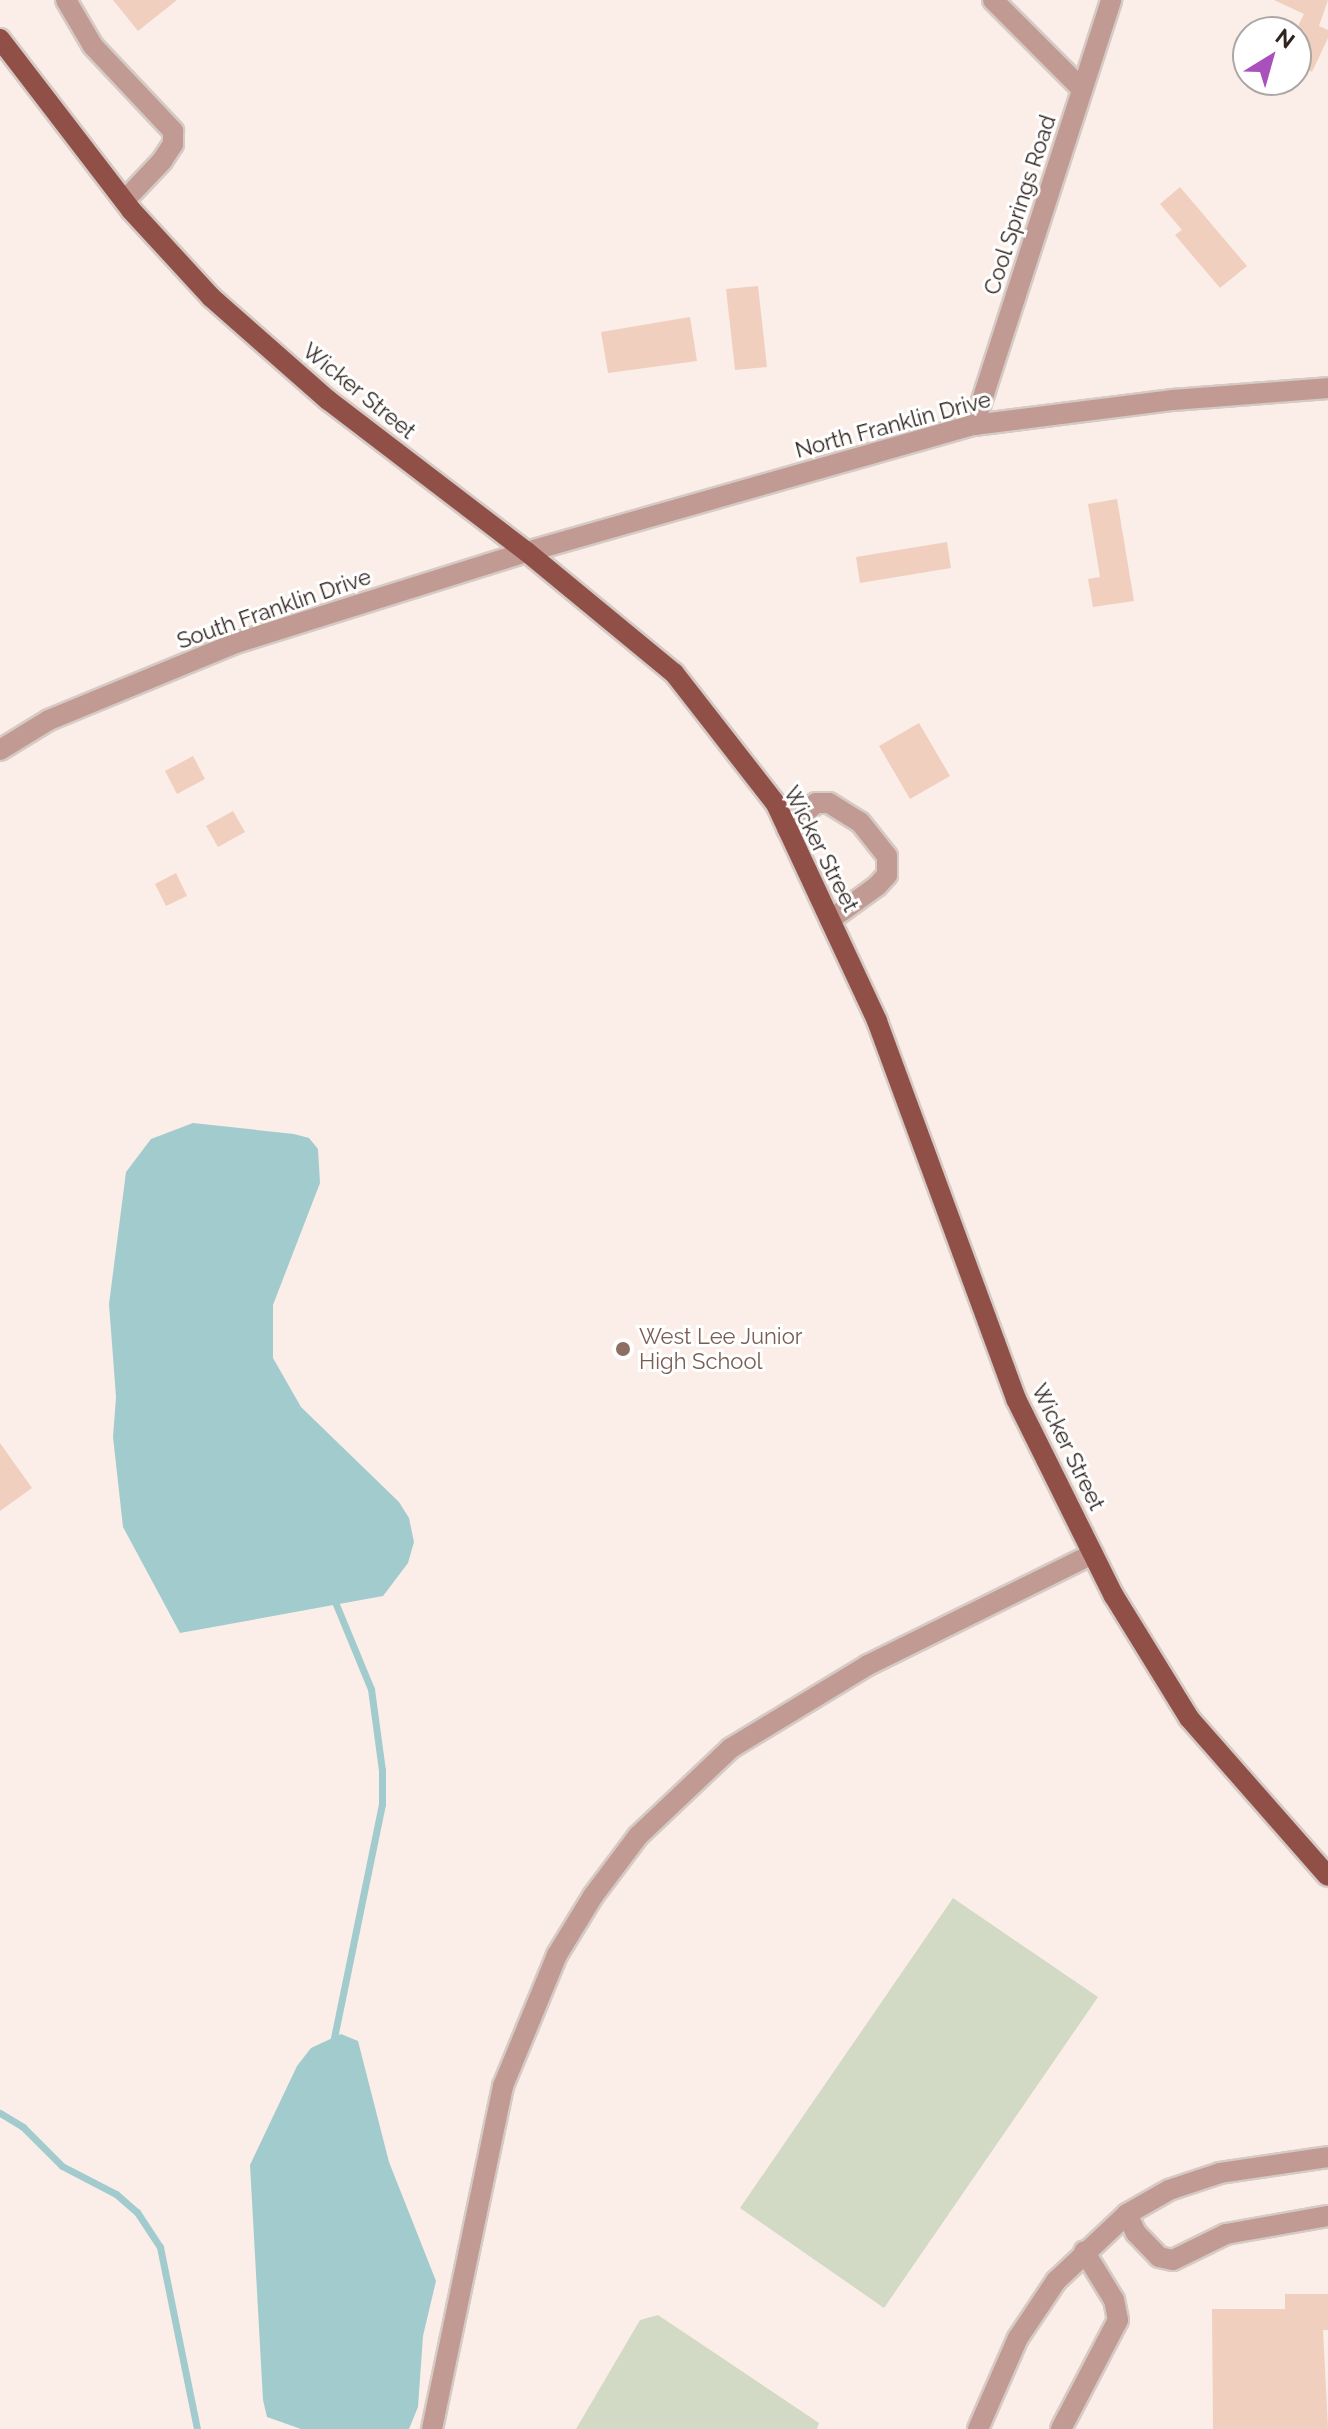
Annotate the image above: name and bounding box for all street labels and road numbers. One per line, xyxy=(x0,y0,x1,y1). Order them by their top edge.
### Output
street label: Cool Springs Road xyxy=(978,112,1062,298)
street label: Wicker Street xyxy=(297,337,421,445)
street label: North Franklin Drive xyxy=(792,386,994,464)
street label: South Franklin Drive xyxy=(174,563,374,655)
street label: Wicker Street xyxy=(778,781,864,917)
street label: Wicker Street xyxy=(1026,1379,1110,1515)

